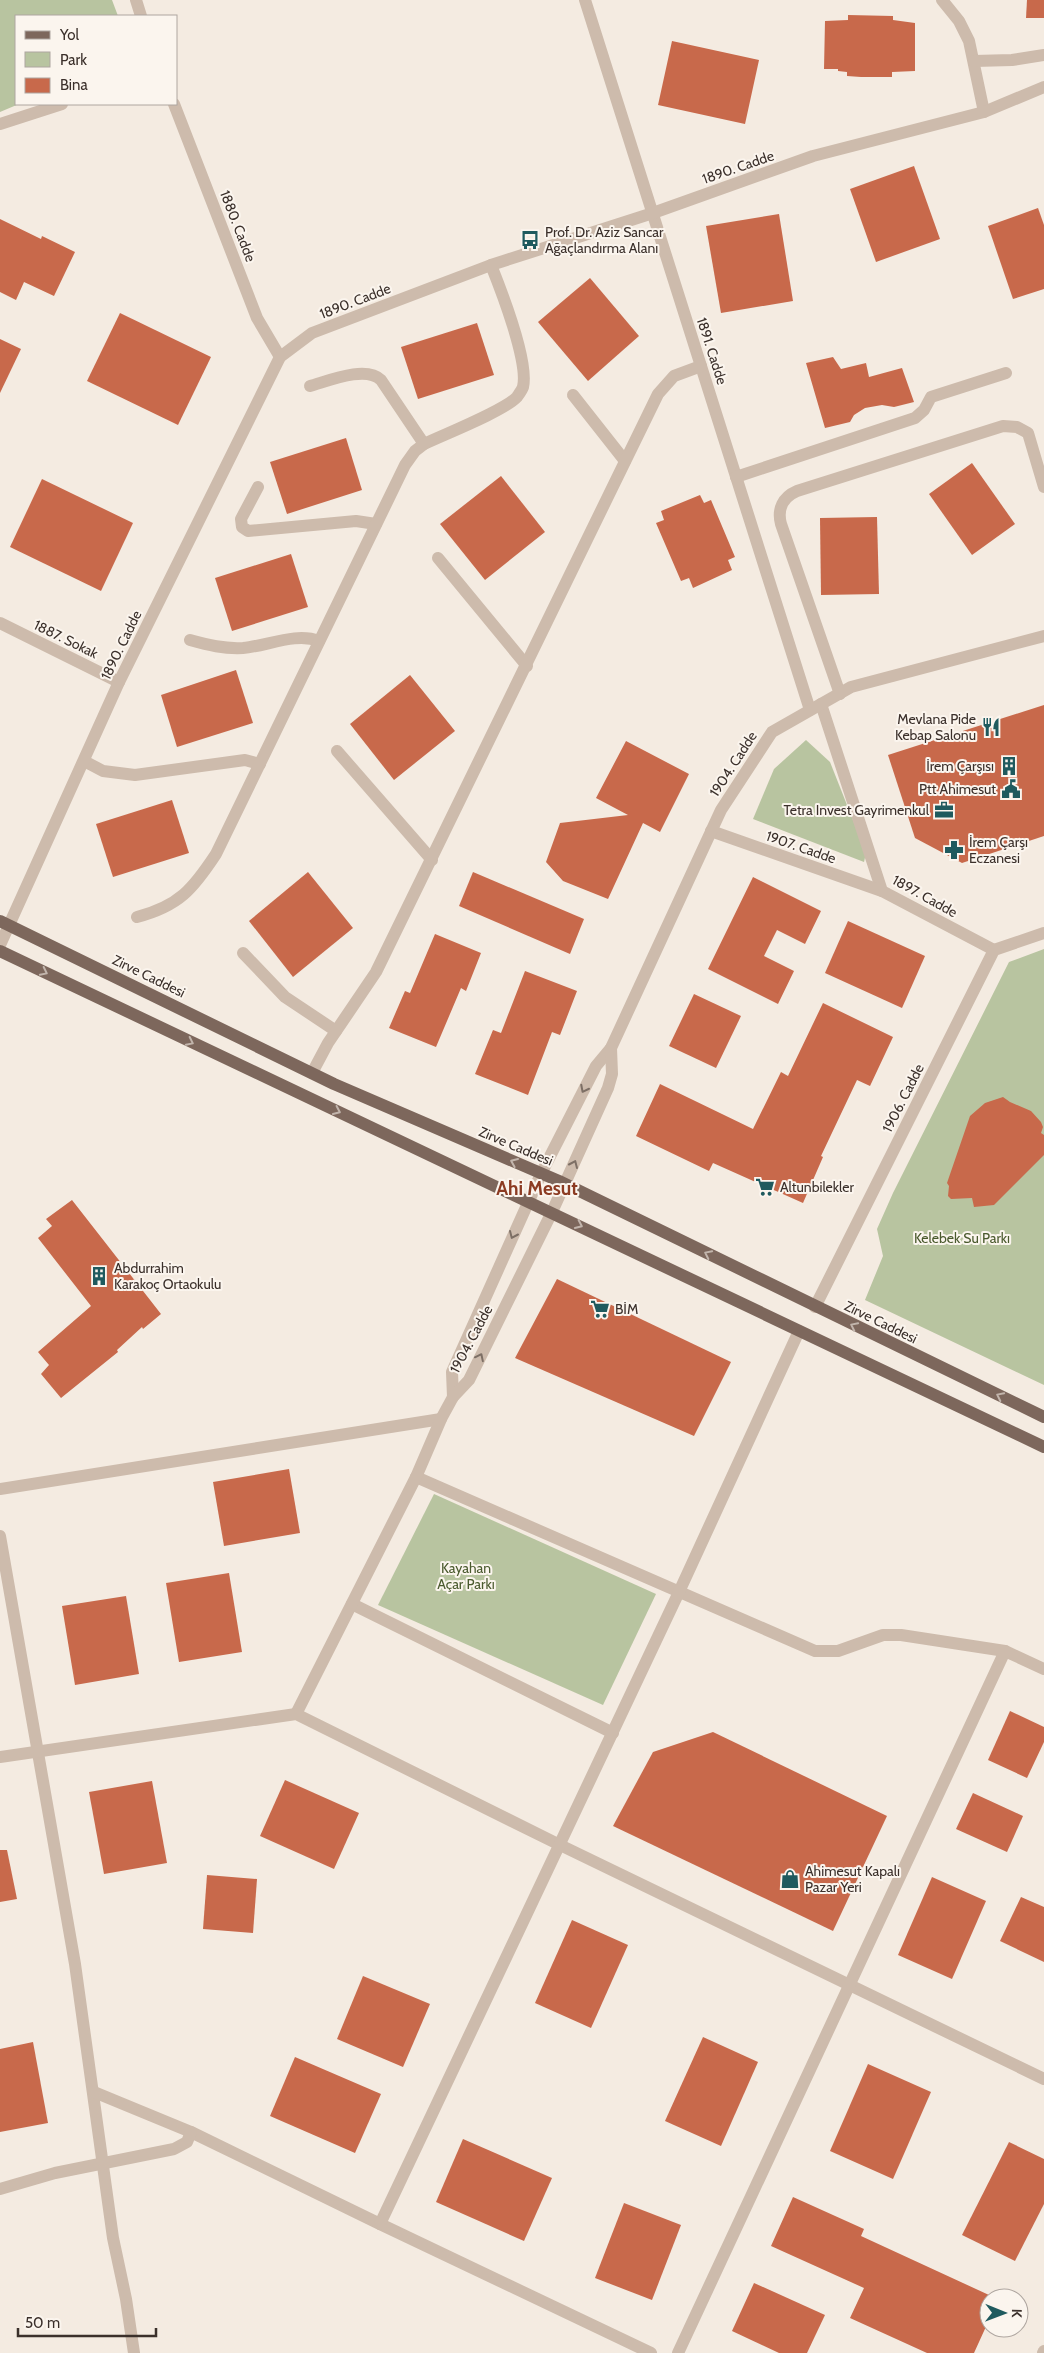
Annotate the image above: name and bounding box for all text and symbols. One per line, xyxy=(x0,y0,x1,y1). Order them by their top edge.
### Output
legend xyxy=(15,15,178,105)
text: Yol xyxy=(59,26,79,44)
text: Park xyxy=(60,51,87,69)
text: Bina xyxy=(60,76,88,94)
street label: 1890. Cadde xyxy=(700,146,776,188)
street label: 1880. Cadde xyxy=(216,188,260,264)
place label: Prof. Dr. Aziz Sancar Ağaçlandırma Alanı xyxy=(545,223,664,257)
bus stop icon: Prof. Dr. Aziz Sancar Ağaçlandırma Alanı xyxy=(519,229,541,251)
street label: 1890. Cadde xyxy=(317,279,393,323)
street label: 1891. Cadde xyxy=(693,315,731,387)
street label: 1890. Cadde xyxy=(97,608,145,682)
street label: 1887. Sokak xyxy=(31,616,102,663)
place label: Mevlana Pide Kebap Salonu xyxy=(895,710,976,744)
restaurant icon: Mevlana Pide Kebap Salonu xyxy=(980,716,1002,738)
street label: 1904. Cadde xyxy=(705,728,761,800)
building icon: İrem Çarşısı xyxy=(998,755,1020,777)
place label: İrem Çarşısı xyxy=(926,757,994,775)
public building icon: Ptt Ahimesut xyxy=(1000,778,1022,800)
place label: Ptt Ahimesut xyxy=(919,780,996,798)
office icon: Tetra Invest Gayrimenkul xyxy=(933,799,955,821)
place label: Tetra Invest Gayrimenkul xyxy=(783,801,930,819)
street label: 1907. Cadde xyxy=(764,827,838,867)
place label: İrem Çarşı Eczanesi xyxy=(969,833,1028,867)
pharmacy icon: İrem Çarşı Eczanesi xyxy=(943,839,965,861)
street label: 1897. Cadde xyxy=(889,871,961,921)
street label: Zirve Caddesi xyxy=(110,951,188,1001)
one-way arrow xyxy=(39,965,48,976)
one-way arrow xyxy=(185,1036,194,1046)
street label: 1906. Cadde xyxy=(878,1061,928,1135)
one-way arrow xyxy=(580,1084,590,1093)
one-way arrow xyxy=(332,1105,341,1116)
street label: Zirve Caddesi xyxy=(476,1122,556,1170)
one-way arrow xyxy=(510,1157,519,1168)
one-way arrow xyxy=(567,1160,578,1169)
supermarket icon: Altunbilekler xyxy=(754,1176,776,1198)
district label: Ahi Mesut xyxy=(496,1177,578,1200)
place label: Altunbilekler xyxy=(780,1178,854,1196)
one-way arrow xyxy=(574,1219,583,1229)
park label: Kelebek Su Parkı xyxy=(914,1229,1010,1247)
one-way arrow xyxy=(509,1230,520,1239)
one-way arrow xyxy=(704,1251,713,1261)
place label: Abdurrahim Karakoç Ortaokulu xyxy=(114,1259,221,1293)
building icon: Abdurrahim Karakoç Ortaokulu xyxy=(88,1265,110,1287)
street label: Zirve Caddesi xyxy=(842,1297,920,1347)
supermarket icon: BİM xyxy=(589,1298,611,1320)
place label: BİM xyxy=(615,1300,638,1318)
street label: 1904. Cadde xyxy=(446,1302,496,1376)
one-way arrow xyxy=(850,1322,859,1332)
one-way arrow xyxy=(474,1353,484,1362)
one-way arrow xyxy=(996,1392,1005,1402)
park label: Kayahan Açar Parkı xyxy=(437,1559,495,1593)
place label: Ahimesut Kapalı Pazar Yeri xyxy=(805,1862,900,1896)
shop icon: Ahimesut Kapalı Pazar Yeri xyxy=(779,1868,801,1890)
north arrow xyxy=(979,2288,1029,2338)
scale bar xyxy=(18,2306,155,2338)
text: K xyxy=(1008,2309,1026,2318)
text: 50 m xyxy=(25,2314,60,2332)

